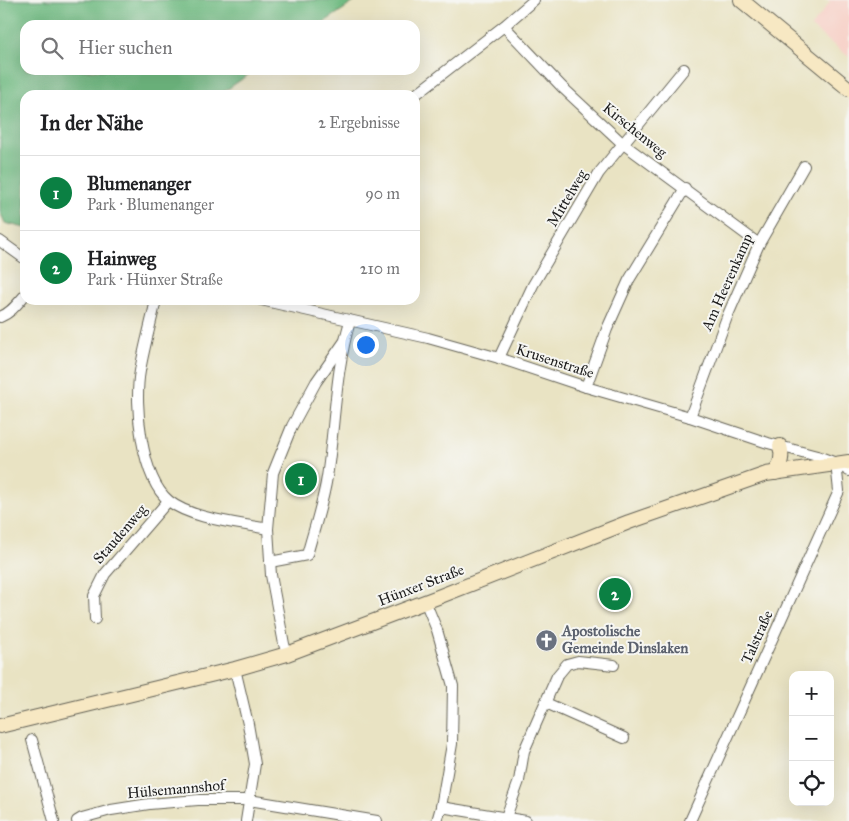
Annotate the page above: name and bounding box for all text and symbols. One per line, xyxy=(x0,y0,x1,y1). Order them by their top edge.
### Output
search box xyxy=(20,20,420,75)
icon: search xyxy=(38,34,66,62)
text: Hier suchen xyxy=(78,36,172,59)
street label: Kirschenweg xyxy=(599,99,672,162)
text: In der Nähe xyxy=(40,110,143,136)
text: 2 Ergebnisse xyxy=(318,113,400,132)
street label: Mittelweg xyxy=(543,165,592,230)
text: Blumenanger xyxy=(87,172,191,195)
text: 1 xyxy=(53,184,59,203)
text: 90 m xyxy=(365,184,400,203)
text: Park · Blumenanger xyxy=(87,195,214,214)
street label: Am Heerenkamp xyxy=(697,231,756,334)
text: Hainweg xyxy=(87,247,156,270)
text: 2 xyxy=(52,259,60,278)
text: 210 m xyxy=(360,259,400,278)
text: Park · Hünxer Straße xyxy=(87,270,223,289)
your location xyxy=(353,332,379,358)
street label: Krusenstraße xyxy=(514,340,596,382)
pin: 1 xyxy=(285,460,317,498)
street label: Staudenweg xyxy=(89,500,151,567)
street label: Hünxer Straße xyxy=(376,560,466,610)
pin: 2 xyxy=(599,575,631,613)
street label: Talstraße xyxy=(737,608,777,666)
place label: Apostolische Gemeinde Dinslaken xyxy=(561,622,689,657)
church icon: Apostolische Gemeinde Dinslaken xyxy=(534,628,558,652)
map controls xyxy=(789,671,834,806)
button: + xyxy=(789,671,834,716)
button: − xyxy=(789,716,834,761)
button: locate xyxy=(789,761,834,806)
street label: Hülsemannshof xyxy=(126,775,229,802)

